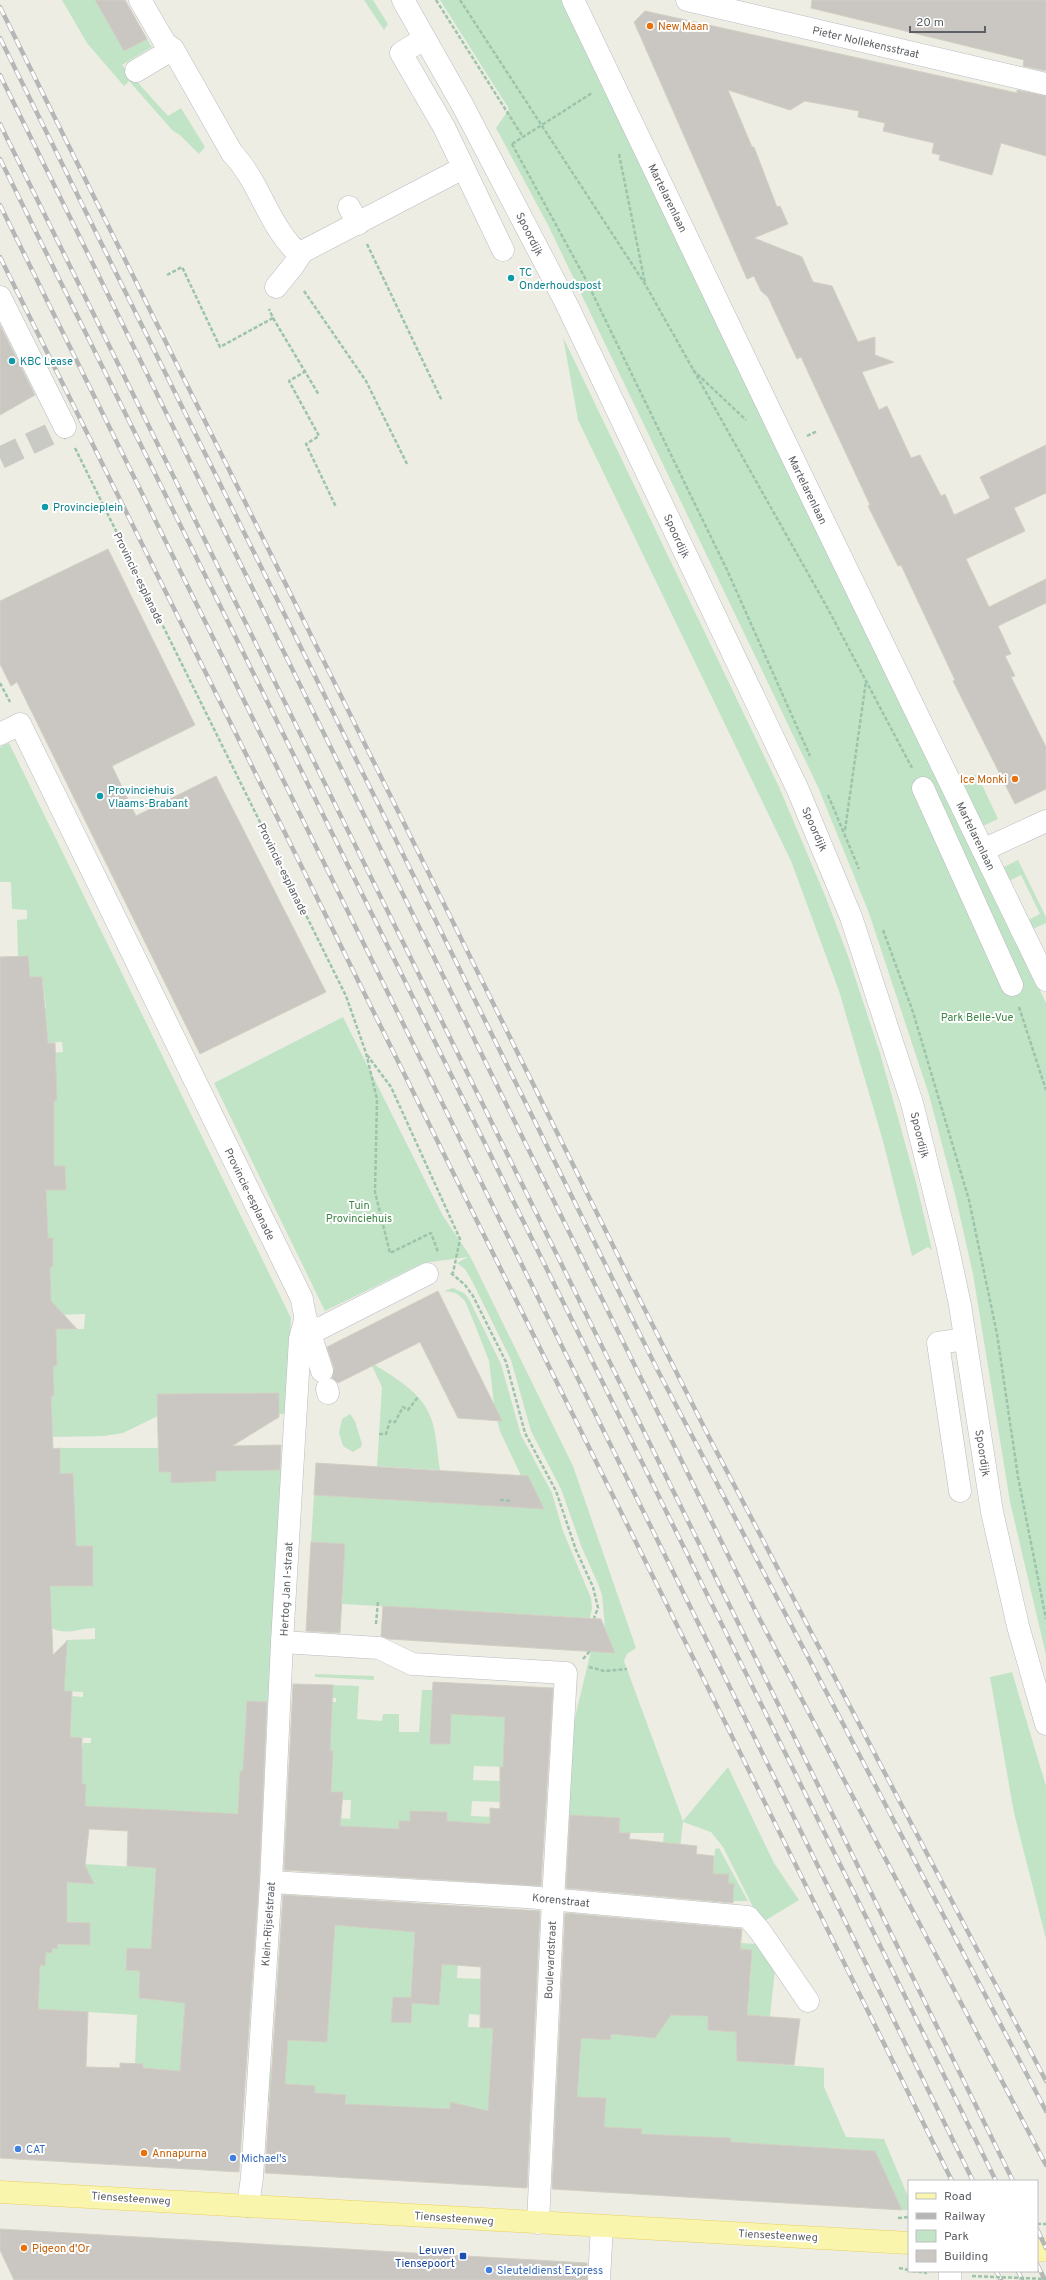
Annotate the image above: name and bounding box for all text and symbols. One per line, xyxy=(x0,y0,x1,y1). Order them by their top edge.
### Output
scale bar xyxy=(910,8,985,34)
text: 20 m xyxy=(916,15,944,31)
place label: New Maan xyxy=(658,20,709,34)
marker: New Maan xyxy=(645,21,655,31)
street label: Pieter Nollekensstraat xyxy=(811,24,921,62)
street label: Martelarenlaan xyxy=(644,162,690,235)
street label: Spoordijk xyxy=(512,210,546,259)
place label: TC Onderhoudspost xyxy=(519,266,601,293)
marker: TC Onderhoudspost xyxy=(506,273,516,283)
place label: KBC Lease xyxy=(20,355,73,369)
marker: KBC Lease xyxy=(7,356,17,366)
street label: Martelarenlaan xyxy=(784,454,830,527)
place label: Provincieplein xyxy=(53,501,123,515)
marker: Provincieplein xyxy=(40,502,50,512)
street label: Spoordijk xyxy=(660,512,693,561)
street label: Provincie-esplanade xyxy=(110,530,167,627)
place label: Ice Monki xyxy=(960,773,1007,787)
marker: Ice Monki xyxy=(1010,774,1020,784)
place label: Provinciehuis Vlaams-Brabant xyxy=(108,784,188,811)
marker: Provinciehuis Vlaams-Brabant xyxy=(95,791,105,801)
street label: Martelarenlaan xyxy=(952,800,998,873)
street label: Spoordijk xyxy=(798,805,830,854)
street label: Provincie-esplanade xyxy=(254,821,311,918)
park label: Park Belle-Vue xyxy=(941,1011,1013,1025)
street label: Spoordijk xyxy=(907,1111,932,1160)
street label: Provincie-esplanade xyxy=(221,1146,278,1243)
park label: Tuin Provinciehuis xyxy=(326,1199,392,1226)
street label: Spoordijk xyxy=(971,1429,993,1478)
street label: Hertog Jan I-straat xyxy=(278,1542,296,1637)
street label: Klein-Rijselstraat xyxy=(259,1881,279,1967)
street label: Korenstraat xyxy=(531,1891,590,1911)
street label: Boulevardstraat xyxy=(542,1921,560,1999)
place label: CAT xyxy=(26,2143,46,2157)
marker: CAT xyxy=(13,2144,23,2154)
place label: Annapurna xyxy=(152,2147,207,2161)
marker: Annapurna xyxy=(139,2148,149,2158)
place label: Michael's xyxy=(241,2152,287,2166)
marker: Michael's xyxy=(228,2153,238,2163)
legend xyxy=(908,2180,1038,2272)
street label: Tiensesteenweg xyxy=(91,2189,171,2209)
text: Road xyxy=(944,2189,972,2205)
street label: Tiensesteenweg xyxy=(414,2209,494,2229)
text: Railway xyxy=(944,2209,985,2225)
street label: Tiensesteenweg xyxy=(738,2227,818,2245)
text: Park xyxy=(944,2229,969,2245)
place label: Pigeon d'Or xyxy=(32,2242,90,2256)
marker: Pigeon d'Or xyxy=(19,2243,29,2253)
place label: Leuven Tiensepoort xyxy=(395,2244,455,2271)
text: Building xyxy=(944,2249,988,2265)
marker: Leuven Tiensepoort xyxy=(458,2251,468,2261)
place label: Sleuteldienst Express xyxy=(497,2264,603,2278)
marker: Sleuteldienst Express xyxy=(484,2265,494,2275)

